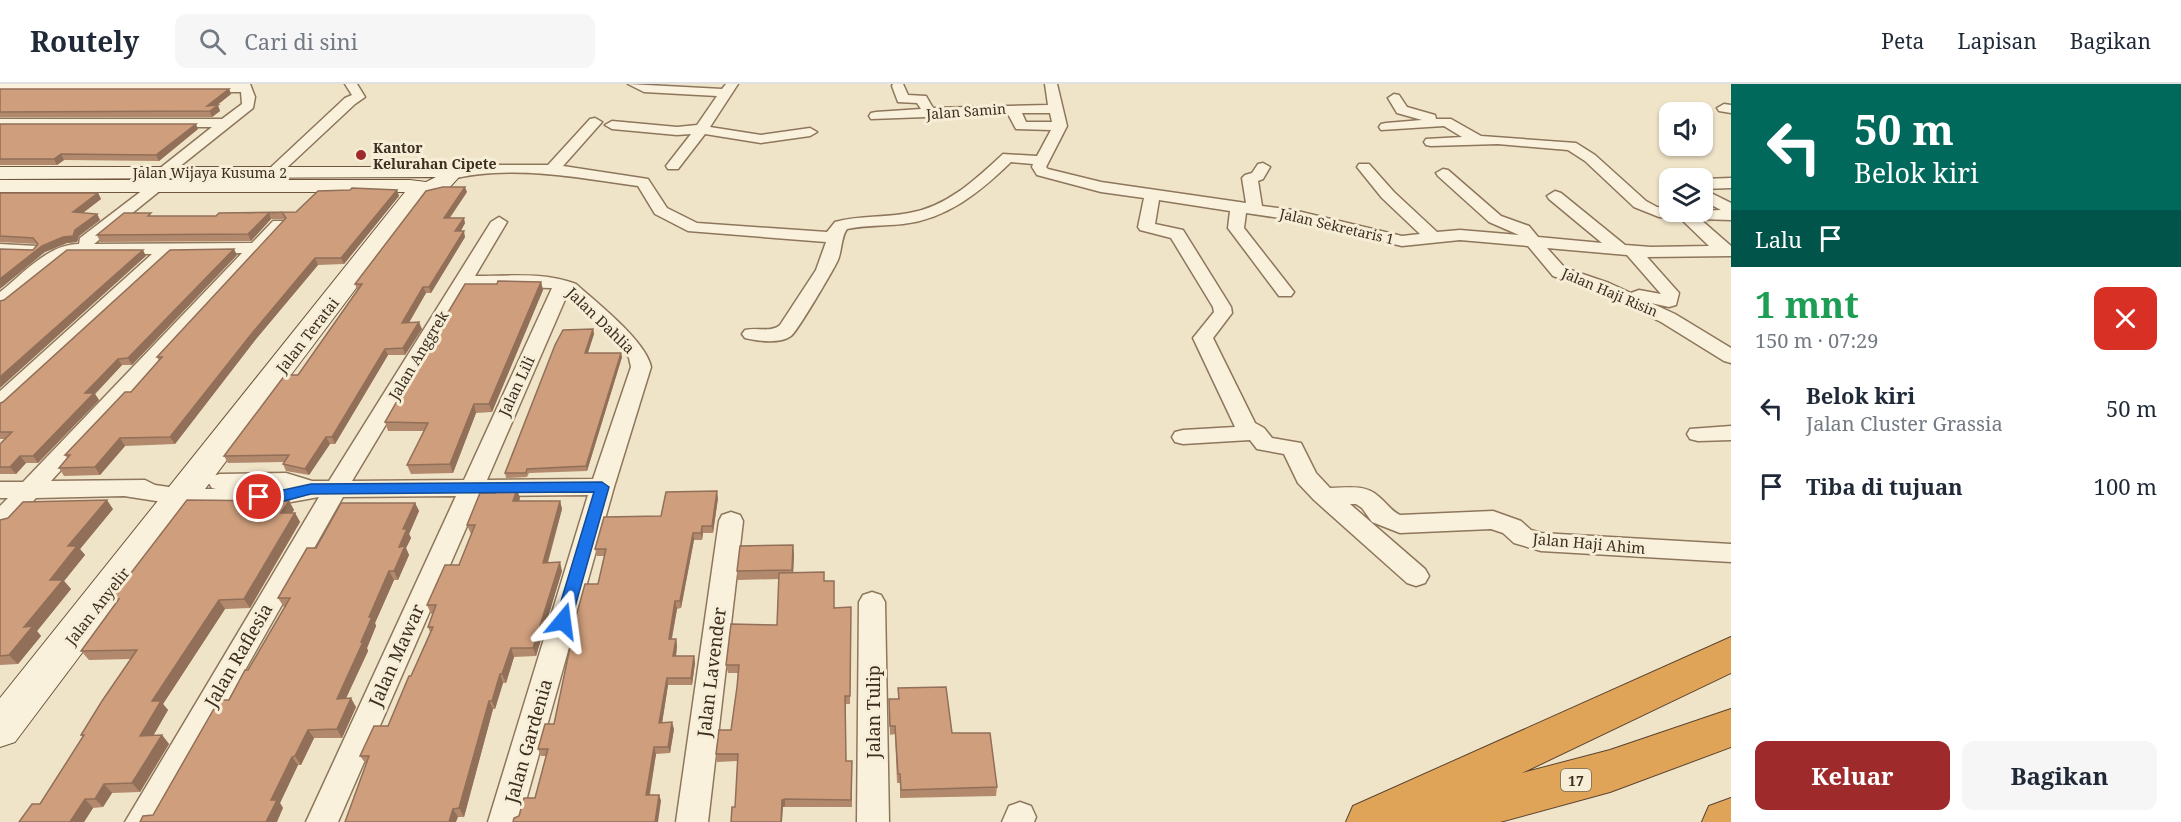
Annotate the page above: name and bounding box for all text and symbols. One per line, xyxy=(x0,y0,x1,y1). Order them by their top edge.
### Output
search box xyxy=(175,14,595,68)
text: Routely xyxy=(30,22,139,60)
icon: search xyxy=(196,25,229,58)
text: Cari di sini xyxy=(244,26,358,56)
text: Peta xyxy=(1881,27,1924,55)
text: Lapisan xyxy=(1957,27,2037,55)
text: Bagikan xyxy=(2070,27,2151,55)
street label: Jalan Samin xyxy=(924,99,1007,123)
text: 50 m xyxy=(1854,100,1954,157)
map controls xyxy=(1659,102,1713,222)
button: sound xyxy=(1659,102,1713,156)
icon: left xyxy=(1755,108,1833,186)
place label: Kantor Kelurahan Cipete xyxy=(373,138,496,173)
marker: Kantor Kelurahan Cipete xyxy=(354,148,368,162)
text: Belok kiri xyxy=(1854,154,1979,191)
street label: Jalan Wijaya Kusuma 2 xyxy=(132,163,287,182)
button: layers xyxy=(1659,168,1713,222)
street label: Jalan Sekretaris 1 xyxy=(1277,203,1396,248)
icon: arrive xyxy=(1814,222,1847,255)
text: Lalu xyxy=(1755,224,1802,254)
street label: Jalan Haji Risin xyxy=(1558,263,1661,321)
text: 1 mnt xyxy=(1755,280,1859,329)
street label: Jalan Dahlia xyxy=(562,282,639,357)
button: close xyxy=(2094,287,2157,350)
street label: Jalan Teratai xyxy=(271,293,343,378)
street label: Jalan Anggrek xyxy=(383,306,453,404)
text: 150 m · 07:29 xyxy=(1755,327,1878,354)
street label: Jalan Lili xyxy=(493,353,539,420)
text: Belok kiri xyxy=(1806,380,1915,410)
icon: left xyxy=(1755,392,1788,425)
text: 50 m xyxy=(2106,393,2157,423)
text: Jalan Cluster Grassia xyxy=(1806,410,2003,437)
icon: arrive xyxy=(1755,470,1788,503)
pin xyxy=(233,471,284,522)
text: Tiba di tujuan xyxy=(1806,471,1963,501)
text: 100 m xyxy=(2094,471,2157,501)
icon: arrive xyxy=(242,480,275,513)
street label: Jalan Haji Ahim xyxy=(1531,528,1646,558)
street label: Jalan Anyelir xyxy=(60,563,134,650)
position arrow xyxy=(531,589,595,653)
street label: Jalan Raflesia xyxy=(198,599,277,712)
street label: Jalan Mawar xyxy=(362,600,429,711)
street label: Jalan Lavender xyxy=(691,605,731,739)
street label: Jalan Tulip xyxy=(861,665,885,760)
street label: Jalan Gardenia xyxy=(499,676,557,807)
button: Keluar xyxy=(1755,741,1950,810)
button: Bagikan xyxy=(1962,741,2157,810)
road number: 17 xyxy=(1561,769,1591,791)

